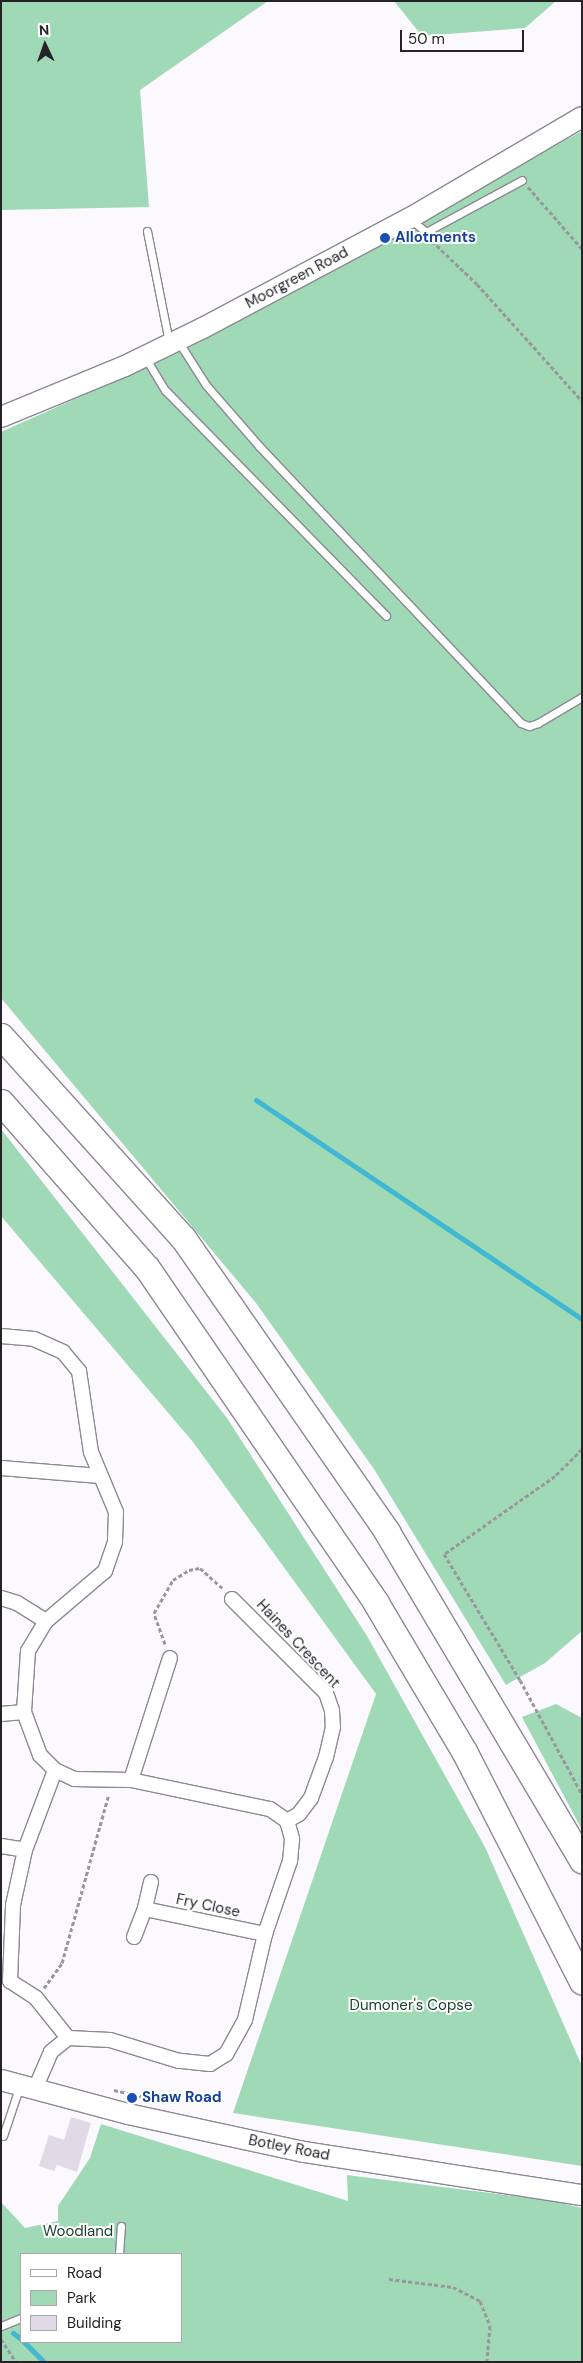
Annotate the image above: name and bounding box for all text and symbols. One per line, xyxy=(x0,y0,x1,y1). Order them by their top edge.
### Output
north arrow xyxy=(20,20,70,70)
scale bar xyxy=(403,20,527,52)
text: N xyxy=(39,21,50,39)
text: 50 m xyxy=(408,29,445,49)
place label: Allotments xyxy=(395,229,476,247)
marker: Allotments xyxy=(379,232,391,244)
street label: Moorgreen Road xyxy=(242,243,352,313)
street label: Haines Crescent xyxy=(252,1596,344,1692)
street label: Fry Close xyxy=(174,1890,242,1922)
park label: Dumoner's Copse xyxy=(350,1997,472,2015)
place label: Shaw Road xyxy=(142,2089,222,2107)
marker: Shaw Road xyxy=(126,2092,138,2104)
street label: Botley Road xyxy=(247,2131,331,2165)
park label: Woodland xyxy=(43,2223,113,2241)
legend xyxy=(20,2253,182,2343)
text: Road xyxy=(67,2263,102,2283)
text: Park xyxy=(67,2288,97,2308)
text: Building xyxy=(67,2313,122,2333)

